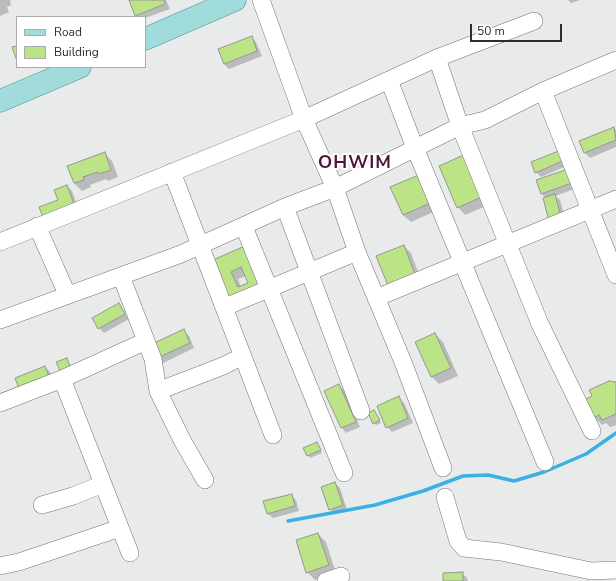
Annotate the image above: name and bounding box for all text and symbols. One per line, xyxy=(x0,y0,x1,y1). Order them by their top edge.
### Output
legend xyxy=(16,16,146,68)
scale bar xyxy=(472,16,564,42)
text: 50 m xyxy=(477,23,505,39)
text: Road xyxy=(54,24,82,40)
text: Building xyxy=(54,44,99,60)
district label: OHWIM xyxy=(318,153,392,175)

